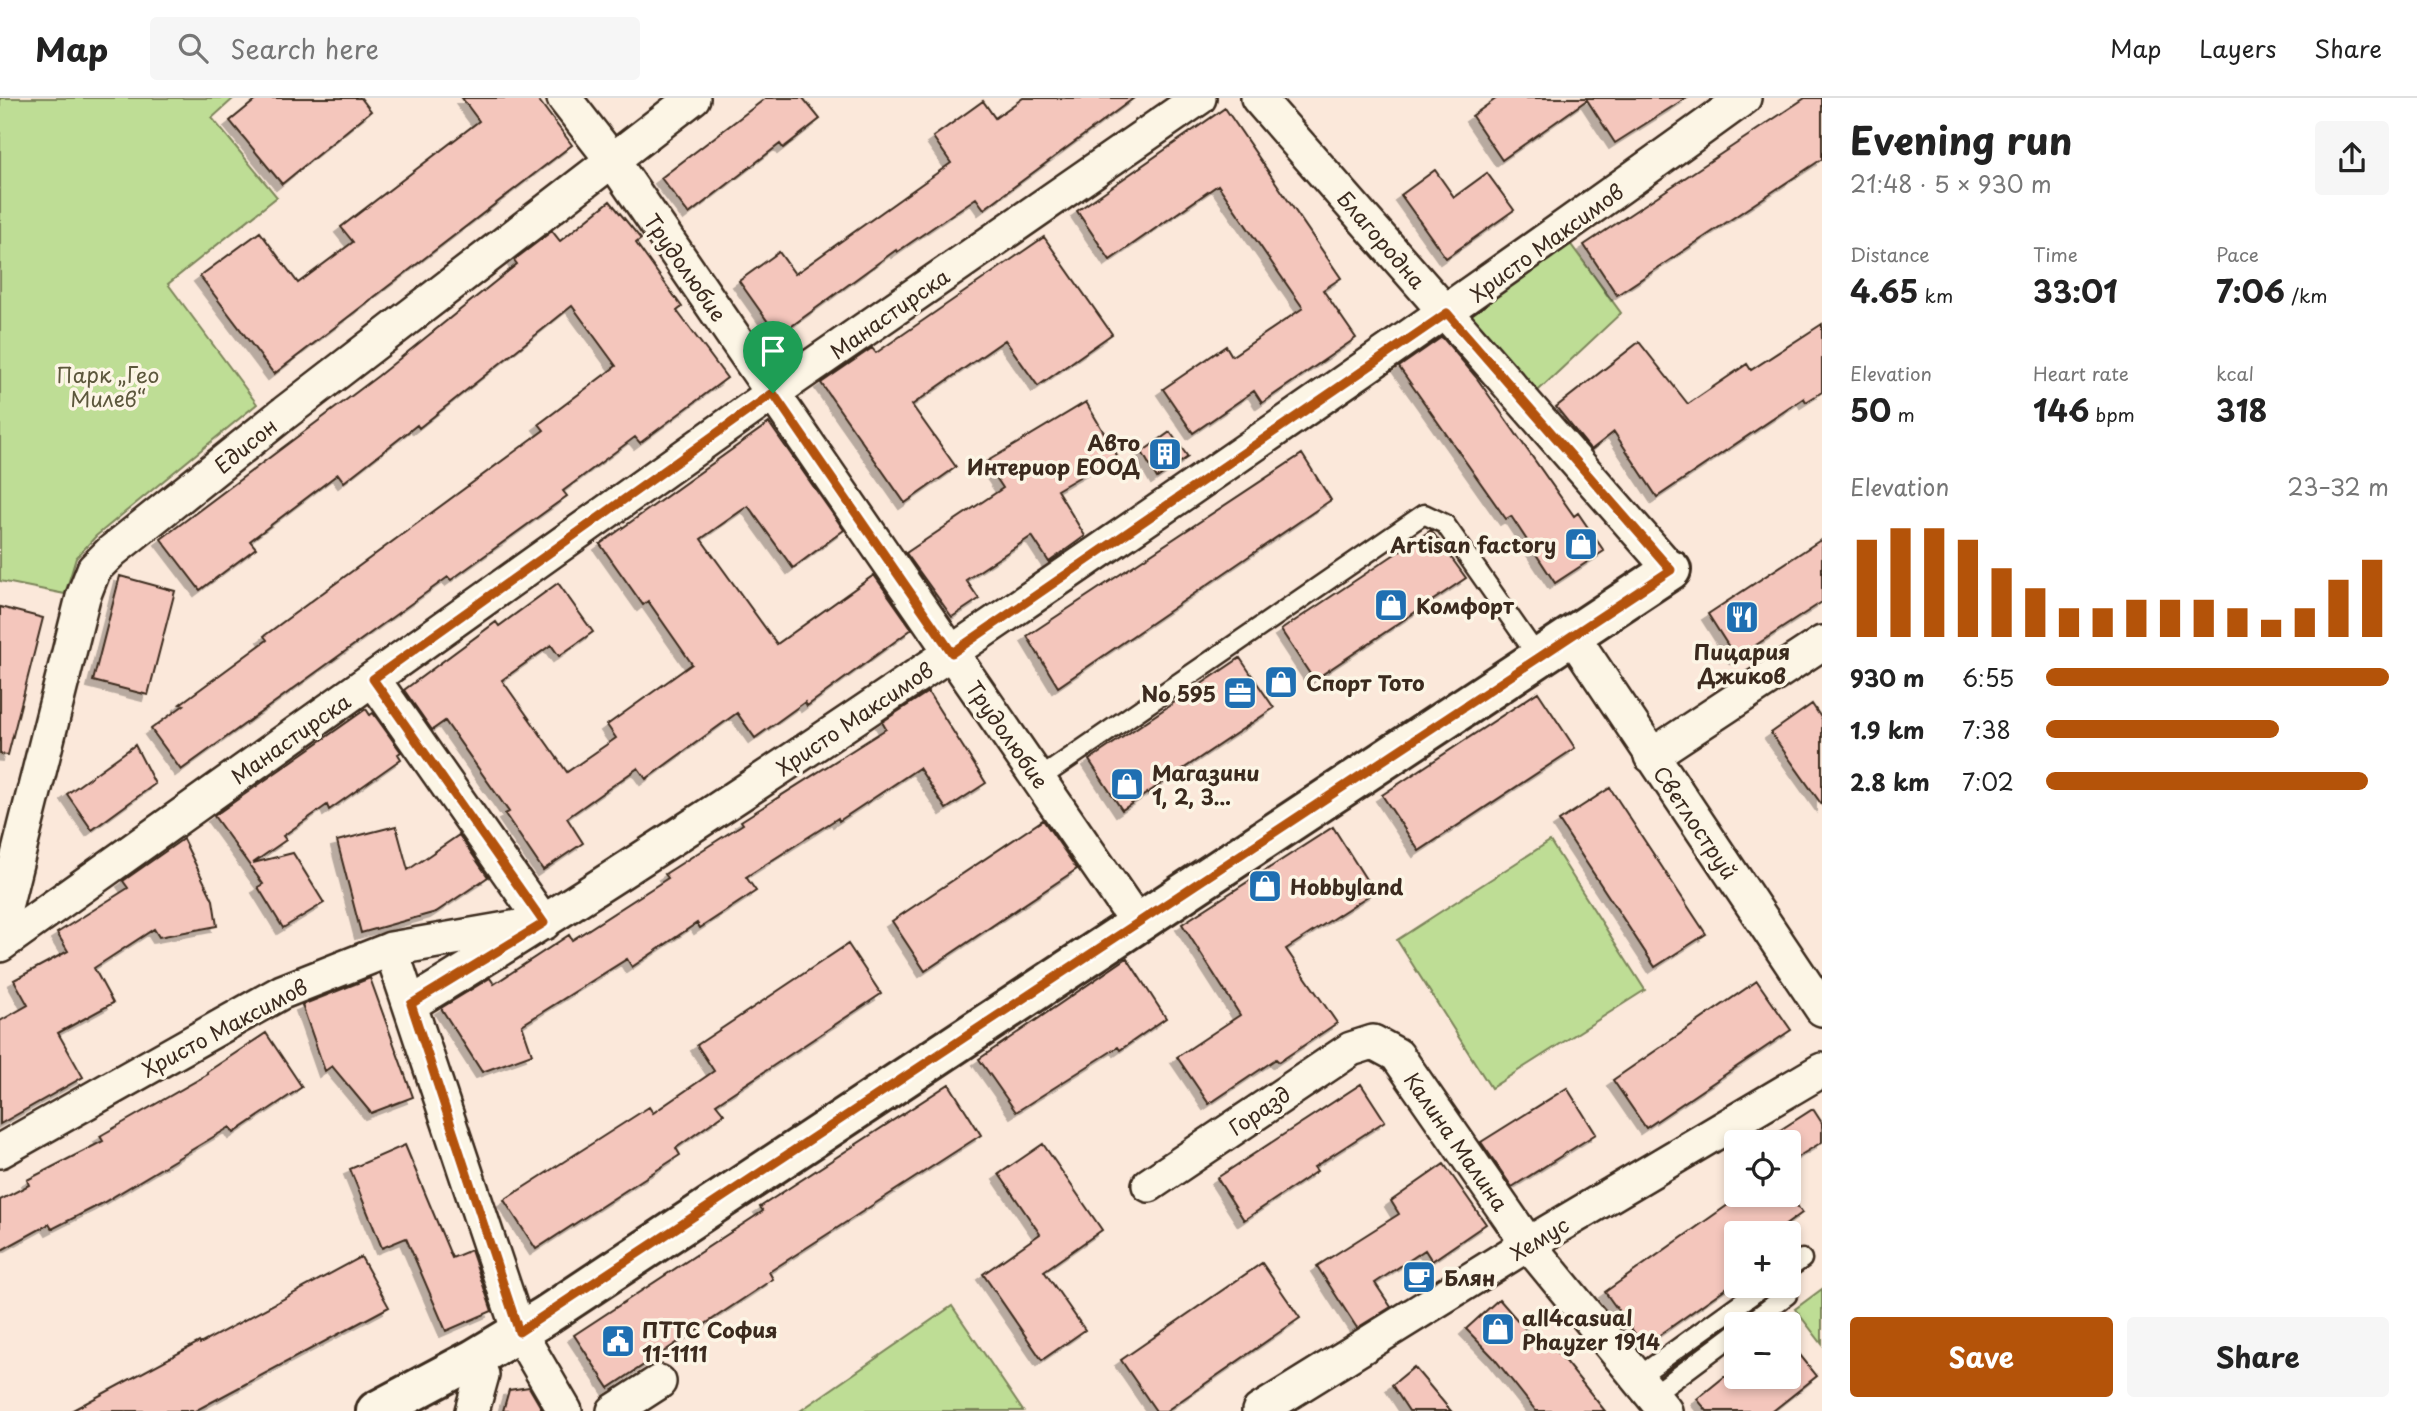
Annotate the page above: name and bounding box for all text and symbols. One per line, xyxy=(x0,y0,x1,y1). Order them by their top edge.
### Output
search box xyxy=(150,17,640,80)
text: Map xyxy=(35,23,108,73)
icon: search xyxy=(174,29,212,67)
text: Search here xyxy=(230,29,379,68)
text: Map xyxy=(2110,30,2161,66)
text: Layers xyxy=(2199,30,2276,66)
text: Share xyxy=(2314,30,2382,66)
text: Evening run xyxy=(1850,111,2072,168)
button: share xyxy=(2315,121,2389,195)
text: 21:48 · 5 × 930 m xyxy=(1850,166,2052,201)
street label: Христо Максимов xyxy=(1462,175,1630,309)
street label: Благородна xyxy=(1330,183,1434,295)
street label: Трудолюбие xyxy=(637,206,735,328)
text: Distance xyxy=(1850,240,1930,268)
text: Time xyxy=(2033,240,2078,268)
text: Pace xyxy=(2216,240,2259,268)
street label: Манастирска xyxy=(823,260,955,366)
text: 4.65 xyxy=(1850,268,1918,313)
text: 33:01 xyxy=(2033,268,2118,313)
text: 7:06 xyxy=(2216,268,2285,313)
text: km xyxy=(1918,281,1953,309)
text: /km xyxy=(2285,281,2328,309)
pin xyxy=(743,321,803,393)
icon: arrive xyxy=(754,332,792,370)
park label: Парк „Гео Милев“ xyxy=(57,358,159,414)
text: Elevation xyxy=(1850,359,1932,387)
text: Heart rate xyxy=(2033,359,2129,387)
text: kcal xyxy=(2216,359,2254,387)
text: 50 xyxy=(1850,387,1891,432)
text: 146 xyxy=(2033,387,2089,432)
text: 318 xyxy=(2216,387,2267,432)
text: m xyxy=(1891,400,1915,428)
text: bpm xyxy=(2089,400,2135,428)
street label: Едисон xyxy=(207,410,283,480)
place label: Авто Интериор ЕООД xyxy=(967,426,1140,482)
building icon: Авто Интериор ЕООД xyxy=(1146,435,1184,473)
text: Elevation xyxy=(1850,469,1949,504)
text: 23–32 m xyxy=(2287,469,2389,504)
shop icon: Artisan factory xyxy=(1562,525,1600,563)
place label: Artisan factory xyxy=(1389,528,1556,560)
shop icon: Комфорт xyxy=(1372,586,1410,624)
place label: Комфорт xyxy=(1416,589,1515,621)
restaurant icon: Пицария Джиков xyxy=(1723,598,1761,636)
place label: Пицария Джиков xyxy=(1694,635,1790,691)
street label: Христо Максимов xyxy=(769,653,939,783)
text: 930 m xyxy=(1850,660,1925,695)
text: 6:55 xyxy=(1962,660,2014,695)
shop icon: Спорт Тото xyxy=(1262,663,1300,701)
place label: Спорт Тото xyxy=(1306,666,1425,698)
street label: Трудолюбие xyxy=(959,673,1057,795)
office icon: No 595 xyxy=(1221,674,1259,712)
place label: No 595 xyxy=(1142,677,1216,709)
street label: Манастирска xyxy=(224,685,356,791)
text: 1.9 km xyxy=(1850,712,1924,747)
text: 7:38 xyxy=(1962,712,2011,747)
place label: Магазини 1, 2, 3... xyxy=(1152,756,1260,812)
street label: Светлоструй xyxy=(1646,759,1746,885)
text: 2.8 km xyxy=(1850,764,1930,799)
text: 7:02 xyxy=(1962,764,2014,799)
shop icon: Магазини 1, 2, 3... xyxy=(1108,765,1146,803)
shop icon: Hobbyland xyxy=(1246,867,1284,905)
place label: Hobbyland xyxy=(1290,870,1404,902)
street label: Христо Максимов xyxy=(135,970,313,1084)
street label: Калина Малина xyxy=(1397,1065,1517,1218)
street label: Горазд xyxy=(1221,1077,1297,1143)
map controls xyxy=(1724,1130,1801,1389)
button: locate xyxy=(1724,1130,1801,1207)
street label: Хемус xyxy=(1504,1208,1574,1268)
button: + xyxy=(1724,1221,1801,1298)
cafe icon: Блян xyxy=(1400,1258,1438,1296)
place label: Блян xyxy=(1444,1261,1495,1293)
place label: all4casual Phayzer 1914 xyxy=(1522,1301,1660,1357)
shop icon: all4casual Phayzer 1914 xyxy=(1479,1310,1517,1348)
button: − xyxy=(1724,1312,1801,1389)
place label: ПТТС София 11-1111 xyxy=(642,1313,778,1369)
button: Save xyxy=(1850,1317,2113,1397)
button: Share xyxy=(2127,1317,2389,1397)
public building icon: ПТТС София 11-1111 xyxy=(599,1322,637,1360)

